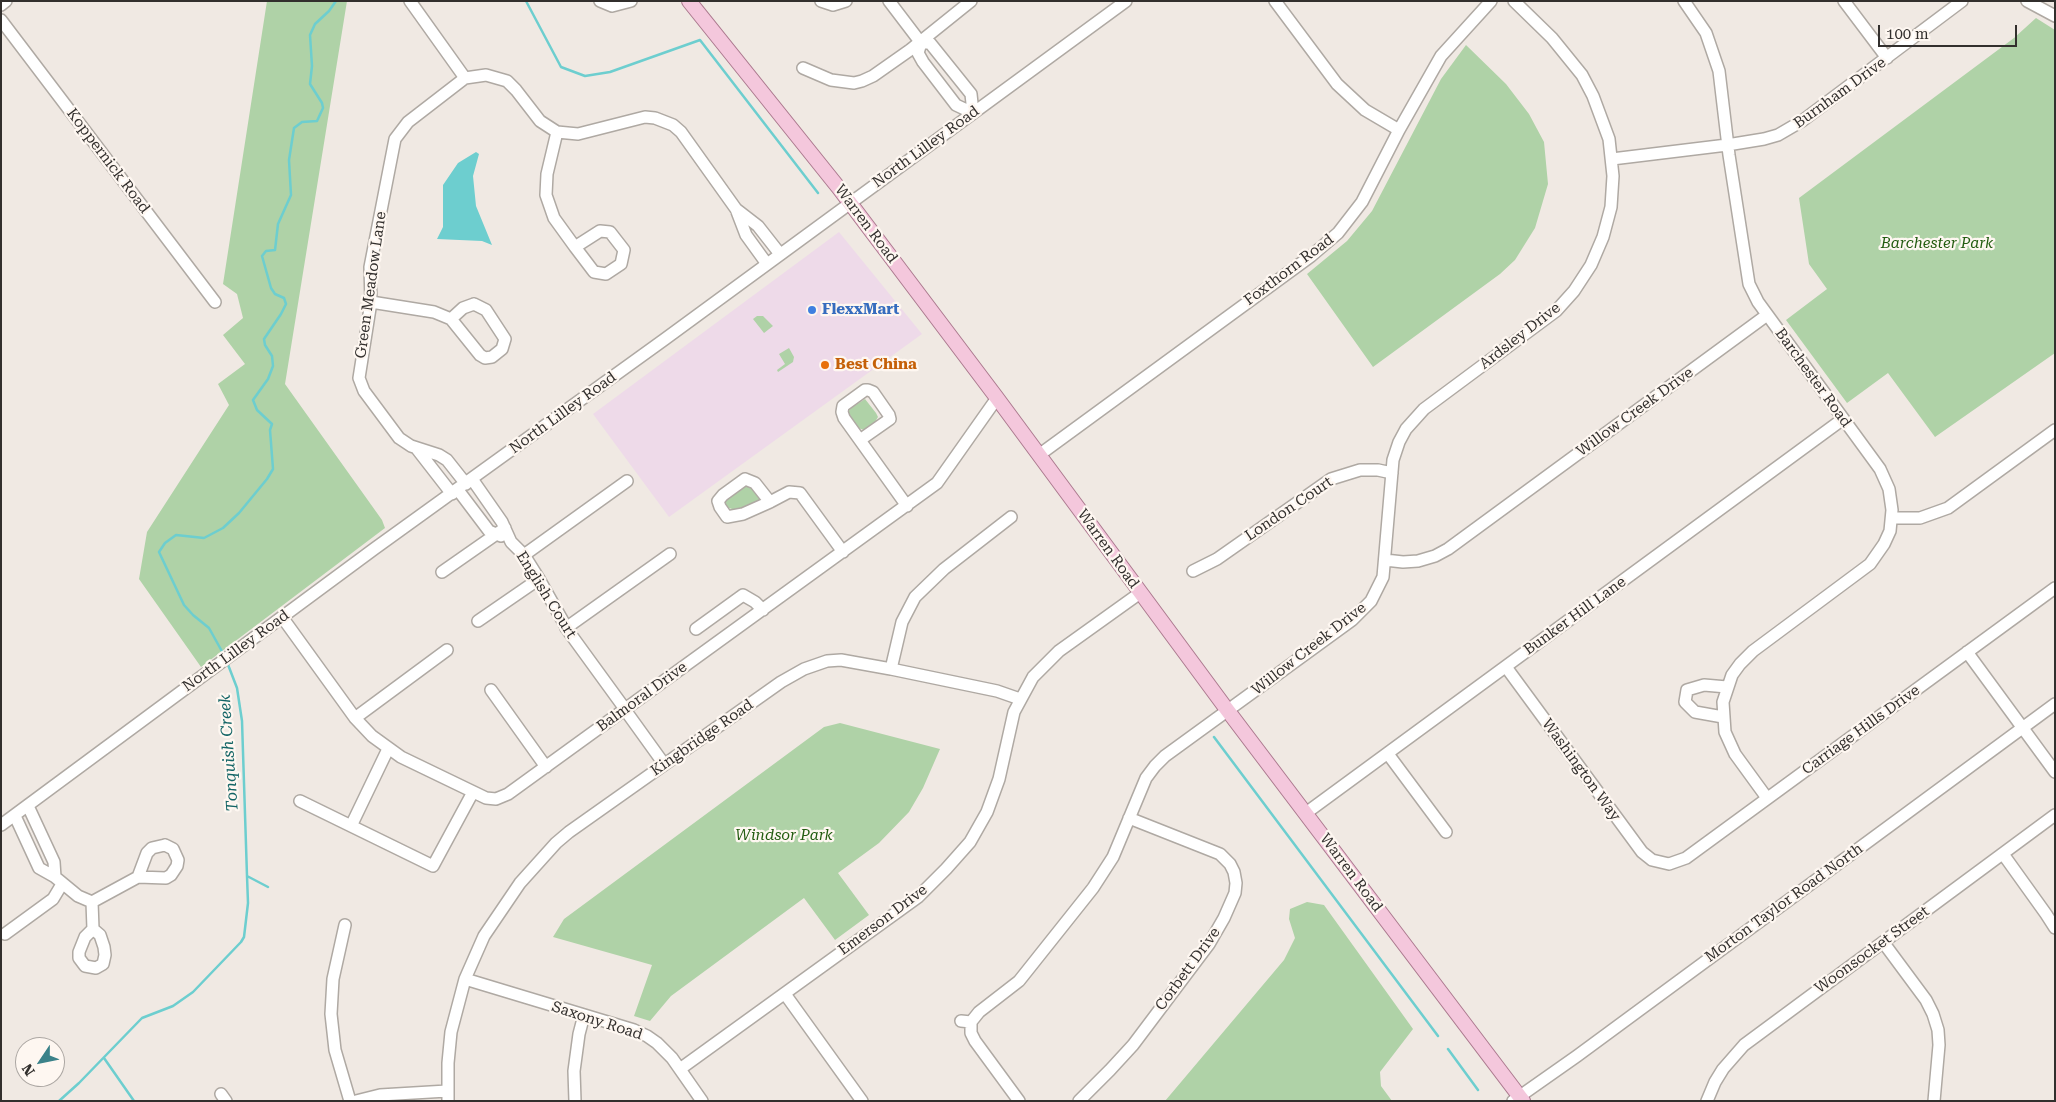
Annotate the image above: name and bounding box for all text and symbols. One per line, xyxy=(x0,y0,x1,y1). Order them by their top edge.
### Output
scale bar xyxy=(1881,15,2020,47)
text: 100 m xyxy=(1886,25,1929,43)
street label: Burnham Drive xyxy=(1790,54,1890,132)
street label: North Lilley Road xyxy=(869,102,983,192)
street label: Koppernick Road xyxy=(63,105,153,217)
street label: Warren Road xyxy=(831,181,901,267)
street label: Green Meadow Lane xyxy=(352,210,390,360)
street label: Foxthorn Road xyxy=(1241,231,1337,309)
park label: Barchester Park xyxy=(1881,235,1993,253)
street label: Ardsley Drive xyxy=(1476,299,1564,373)
place label: FlexxMart xyxy=(822,301,899,319)
marker: FlexxMart xyxy=(806,304,818,316)
street label: Barchester Road xyxy=(1771,325,1855,431)
place label: Best China xyxy=(835,356,917,374)
marker: Best China xyxy=(819,359,831,371)
street label: Willow Creek Drive xyxy=(1573,364,1697,460)
street label: North Lilley Road xyxy=(506,368,620,458)
street label: London Court xyxy=(1242,473,1336,545)
street label: Warren Road xyxy=(1073,506,1143,592)
street label: English Court xyxy=(512,548,580,642)
street label: Bunker Hill Lane xyxy=(1520,573,1630,659)
street label: Willow Creek Drive xyxy=(1248,599,1370,699)
street label: North Lilley Road xyxy=(179,606,293,696)
street label: Balmoral Drive xyxy=(593,658,691,736)
street label: Carriage Hills Drive xyxy=(1799,681,1923,779)
water label: Tonquish Creek xyxy=(215,694,243,812)
street label: Kingbridge Road xyxy=(647,696,757,780)
street label: Washington Way xyxy=(1538,715,1624,825)
park label: Windsor Park xyxy=(735,827,833,845)
street label: Warren Road xyxy=(1316,830,1386,916)
street label: Morton Taylor Road North xyxy=(1702,840,1866,966)
street label: Emerson Drive xyxy=(835,881,931,959)
street label: Woonsocket Street xyxy=(1811,902,1933,998)
street label: Corbett Drive xyxy=(1152,924,1224,1014)
street label: Saxony Road xyxy=(549,998,645,1044)
north arrow xyxy=(15,1037,65,1087)
text: N xyxy=(19,1061,38,1079)

